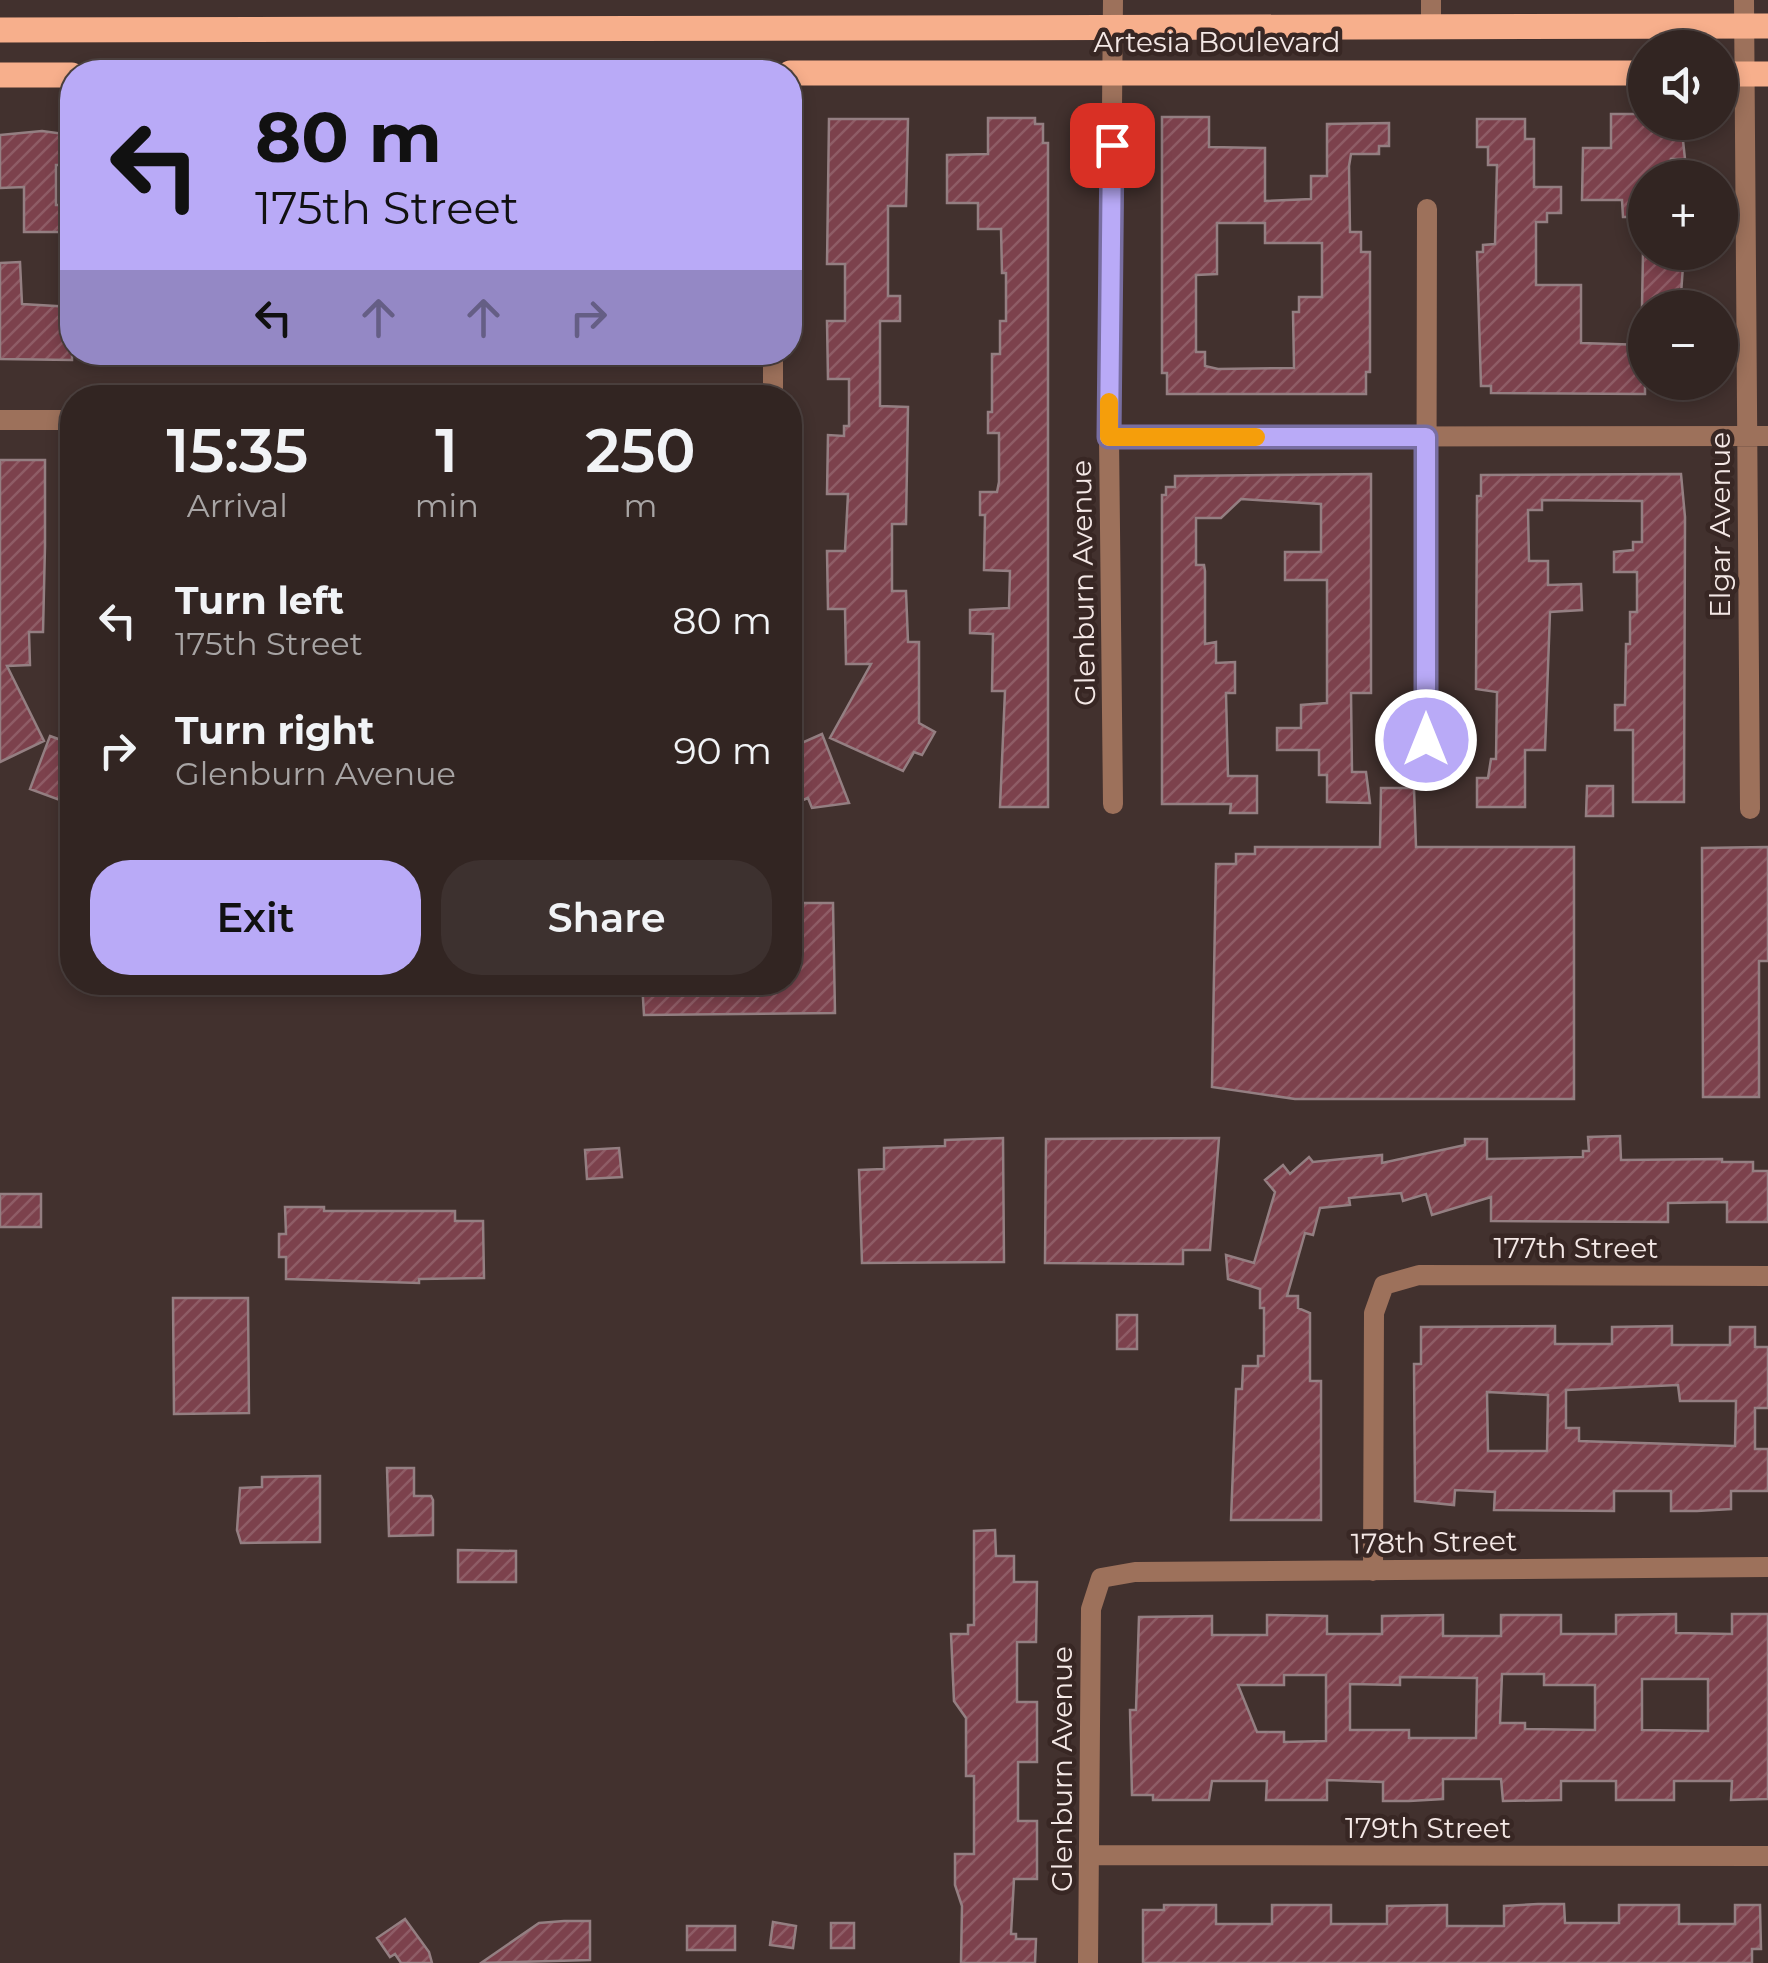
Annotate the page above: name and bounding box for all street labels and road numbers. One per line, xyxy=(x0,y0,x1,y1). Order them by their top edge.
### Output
street label: Artesia Boulevard xyxy=(1093,25,1341,59)
street label: Elgar Avenue xyxy=(1703,432,1737,618)
street label: Glenburn Avenue xyxy=(1064,460,1102,706)
street label: 177th Street xyxy=(1494,1231,1658,1265)
street label: 178th Street xyxy=(1351,1524,1517,1560)
street label: Glenburn Avenue xyxy=(1045,1646,1079,1892)
street label: 179th Street xyxy=(1345,1811,1511,1845)

